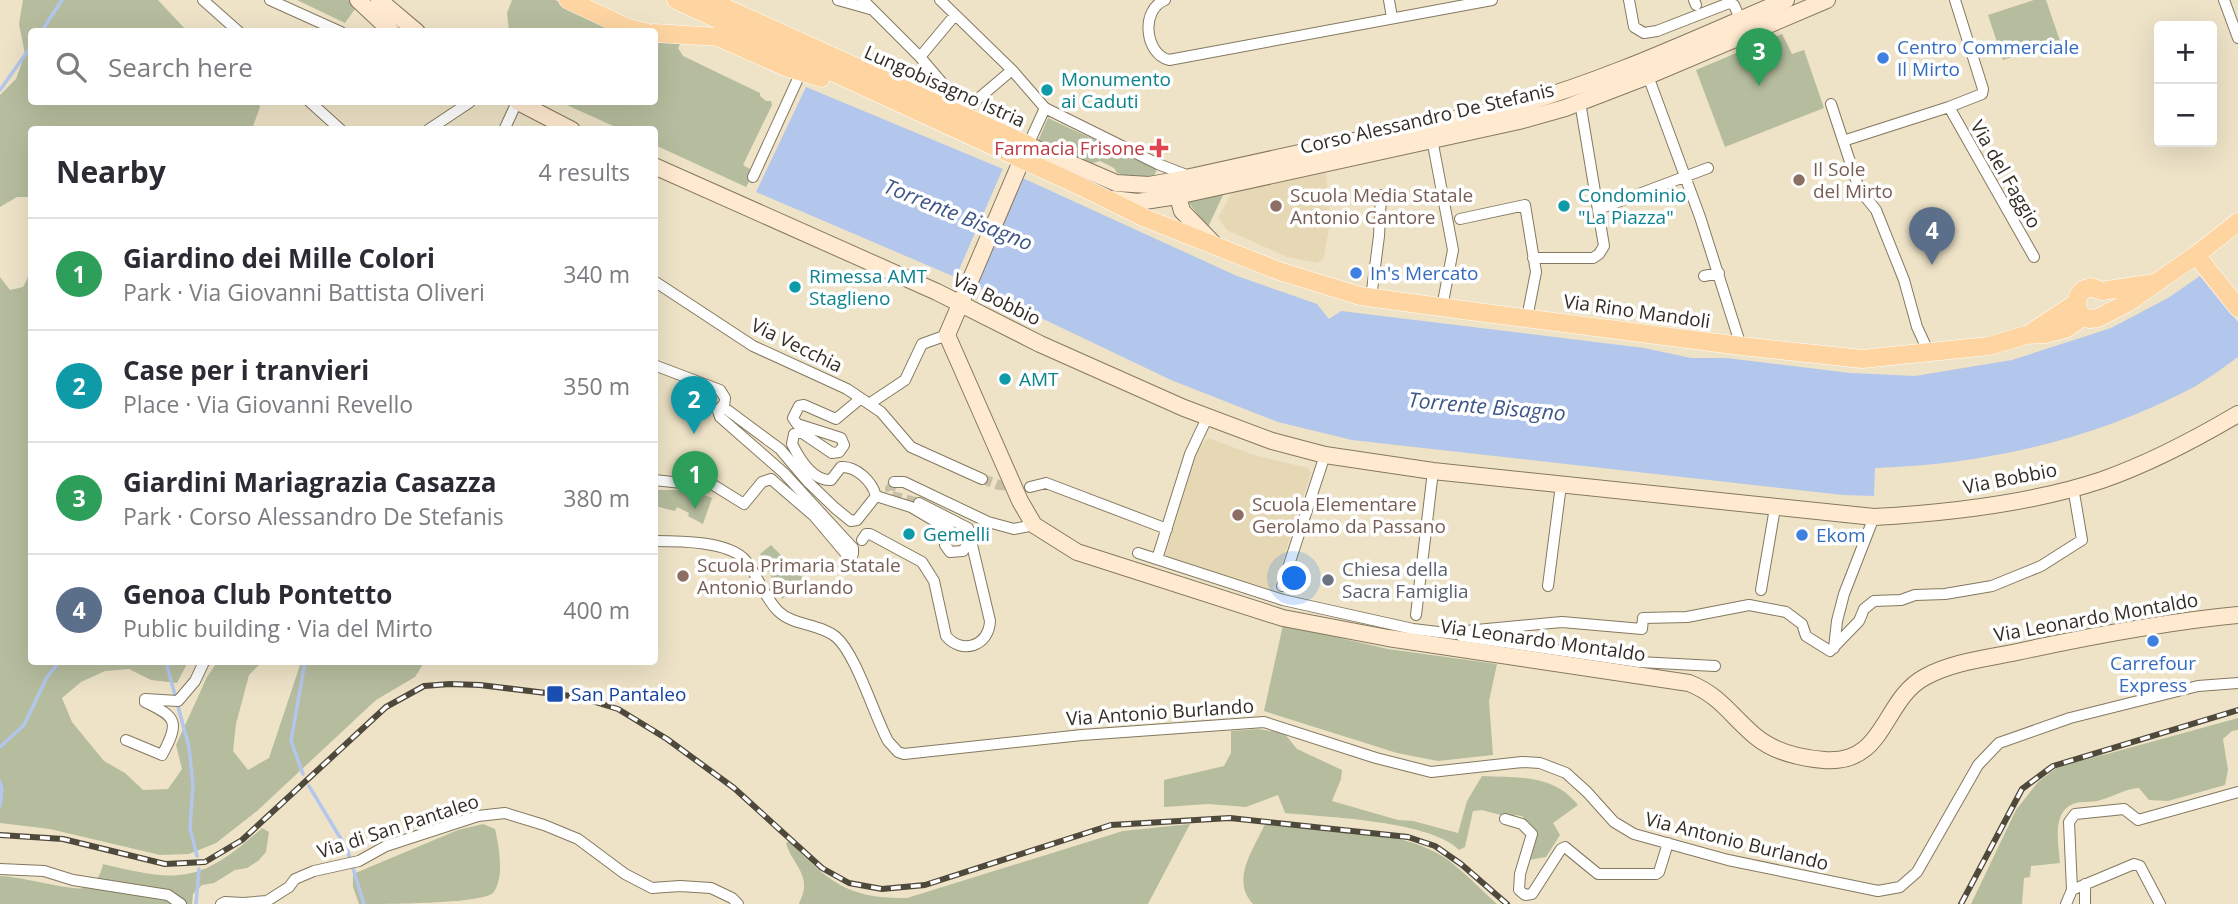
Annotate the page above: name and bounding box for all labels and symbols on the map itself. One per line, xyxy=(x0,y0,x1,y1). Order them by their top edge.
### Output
pin: 3 xyxy=(1736,28,1782,86)
place label: Centro Commerciale Il Mirto xyxy=(1897,34,2079,82)
street label: Lungobisagno Istria xyxy=(860,39,1030,133)
marker: Centro Commerciale Il Mirto xyxy=(1875,50,1891,66)
place label: Monumento ai Caduti xyxy=(1061,66,1171,114)
street label: Corso Alessandro De Stefanis xyxy=(1297,76,1557,160)
marker: Monumento ai Caduti xyxy=(1039,82,1055,98)
street label: Via del Faggio xyxy=(1965,115,2047,233)
place label: Farmacia Frisone xyxy=(994,135,1145,161)
marker: Farmacia Frisone xyxy=(1151,140,1167,156)
place label: Il Sole del Mirto xyxy=(1813,156,1893,204)
water label: Torrente Bisagno xyxy=(880,172,1037,257)
marker: Il Sole del Mirto xyxy=(1791,172,1807,188)
place label: Scuola Media Statale Antonio Cantore xyxy=(1290,182,1473,230)
place label: Condominio "La Piazza" xyxy=(1578,182,1686,230)
marker: Scuola Media Statale Antonio Cantore xyxy=(1268,198,1284,214)
marker: Condominio "La Piazza" xyxy=(1556,198,1572,214)
pin: 4 xyxy=(1909,207,1955,265)
place label: In's Mercato xyxy=(1370,260,1479,286)
place label: Rimessa AMT Staglieno xyxy=(809,263,927,311)
marker: In's Mercato xyxy=(1348,265,1364,281)
street label: Via Bobbio xyxy=(949,267,1045,331)
marker: Rimessa AMT Staglieno xyxy=(787,279,803,295)
street label: Via Rino Mandoli xyxy=(1562,288,1712,334)
street label: Via Vecchia xyxy=(747,312,847,378)
place label: AMT xyxy=(1019,366,1059,392)
marker: AMT xyxy=(997,371,1013,387)
pin: 2 xyxy=(671,376,717,434)
water label: Torrente Bisagno xyxy=(1407,385,1567,427)
pin: 1 xyxy=(672,451,718,509)
street label: Via Bobbio xyxy=(1961,456,2059,500)
place label: Scuola Elementare Gerolamo da Passano xyxy=(1252,491,1446,539)
marker: Scuola Elementare Gerolamo da Passano xyxy=(1230,507,1246,523)
place label: Gemelli xyxy=(923,521,990,547)
place label: Ekom xyxy=(1816,522,1866,548)
marker: Gemelli xyxy=(901,526,917,542)
marker: Ekom xyxy=(1794,527,1810,543)
place label: Scuola Primaria Statale Antonio Burlando xyxy=(697,552,901,600)
place label: Chiesa della Sacra Famiglia xyxy=(1342,556,1469,604)
your location xyxy=(1277,561,1311,595)
marker: Scuola Primaria Statale Antonio Burlando xyxy=(675,568,691,584)
marker: Chiesa della Sacra Famiglia xyxy=(1320,572,1336,588)
street label: Via Leonardo Montaldo xyxy=(1992,586,2200,648)
street label: Via Leonardo Montaldo xyxy=(1439,613,1647,667)
marker: Carrefour Express xyxy=(2145,633,2161,649)
place label: Carrefour Express xyxy=(2110,650,2196,698)
place label: San Pantaleo xyxy=(571,681,686,707)
marker: San Pantaleo xyxy=(545,684,565,704)
street label: Via Antonio Burlando xyxy=(1065,692,1255,732)
street label: Via di San Pantaleo xyxy=(314,788,482,864)
street label: Via Antonio Burlando xyxy=(1643,806,1831,876)

